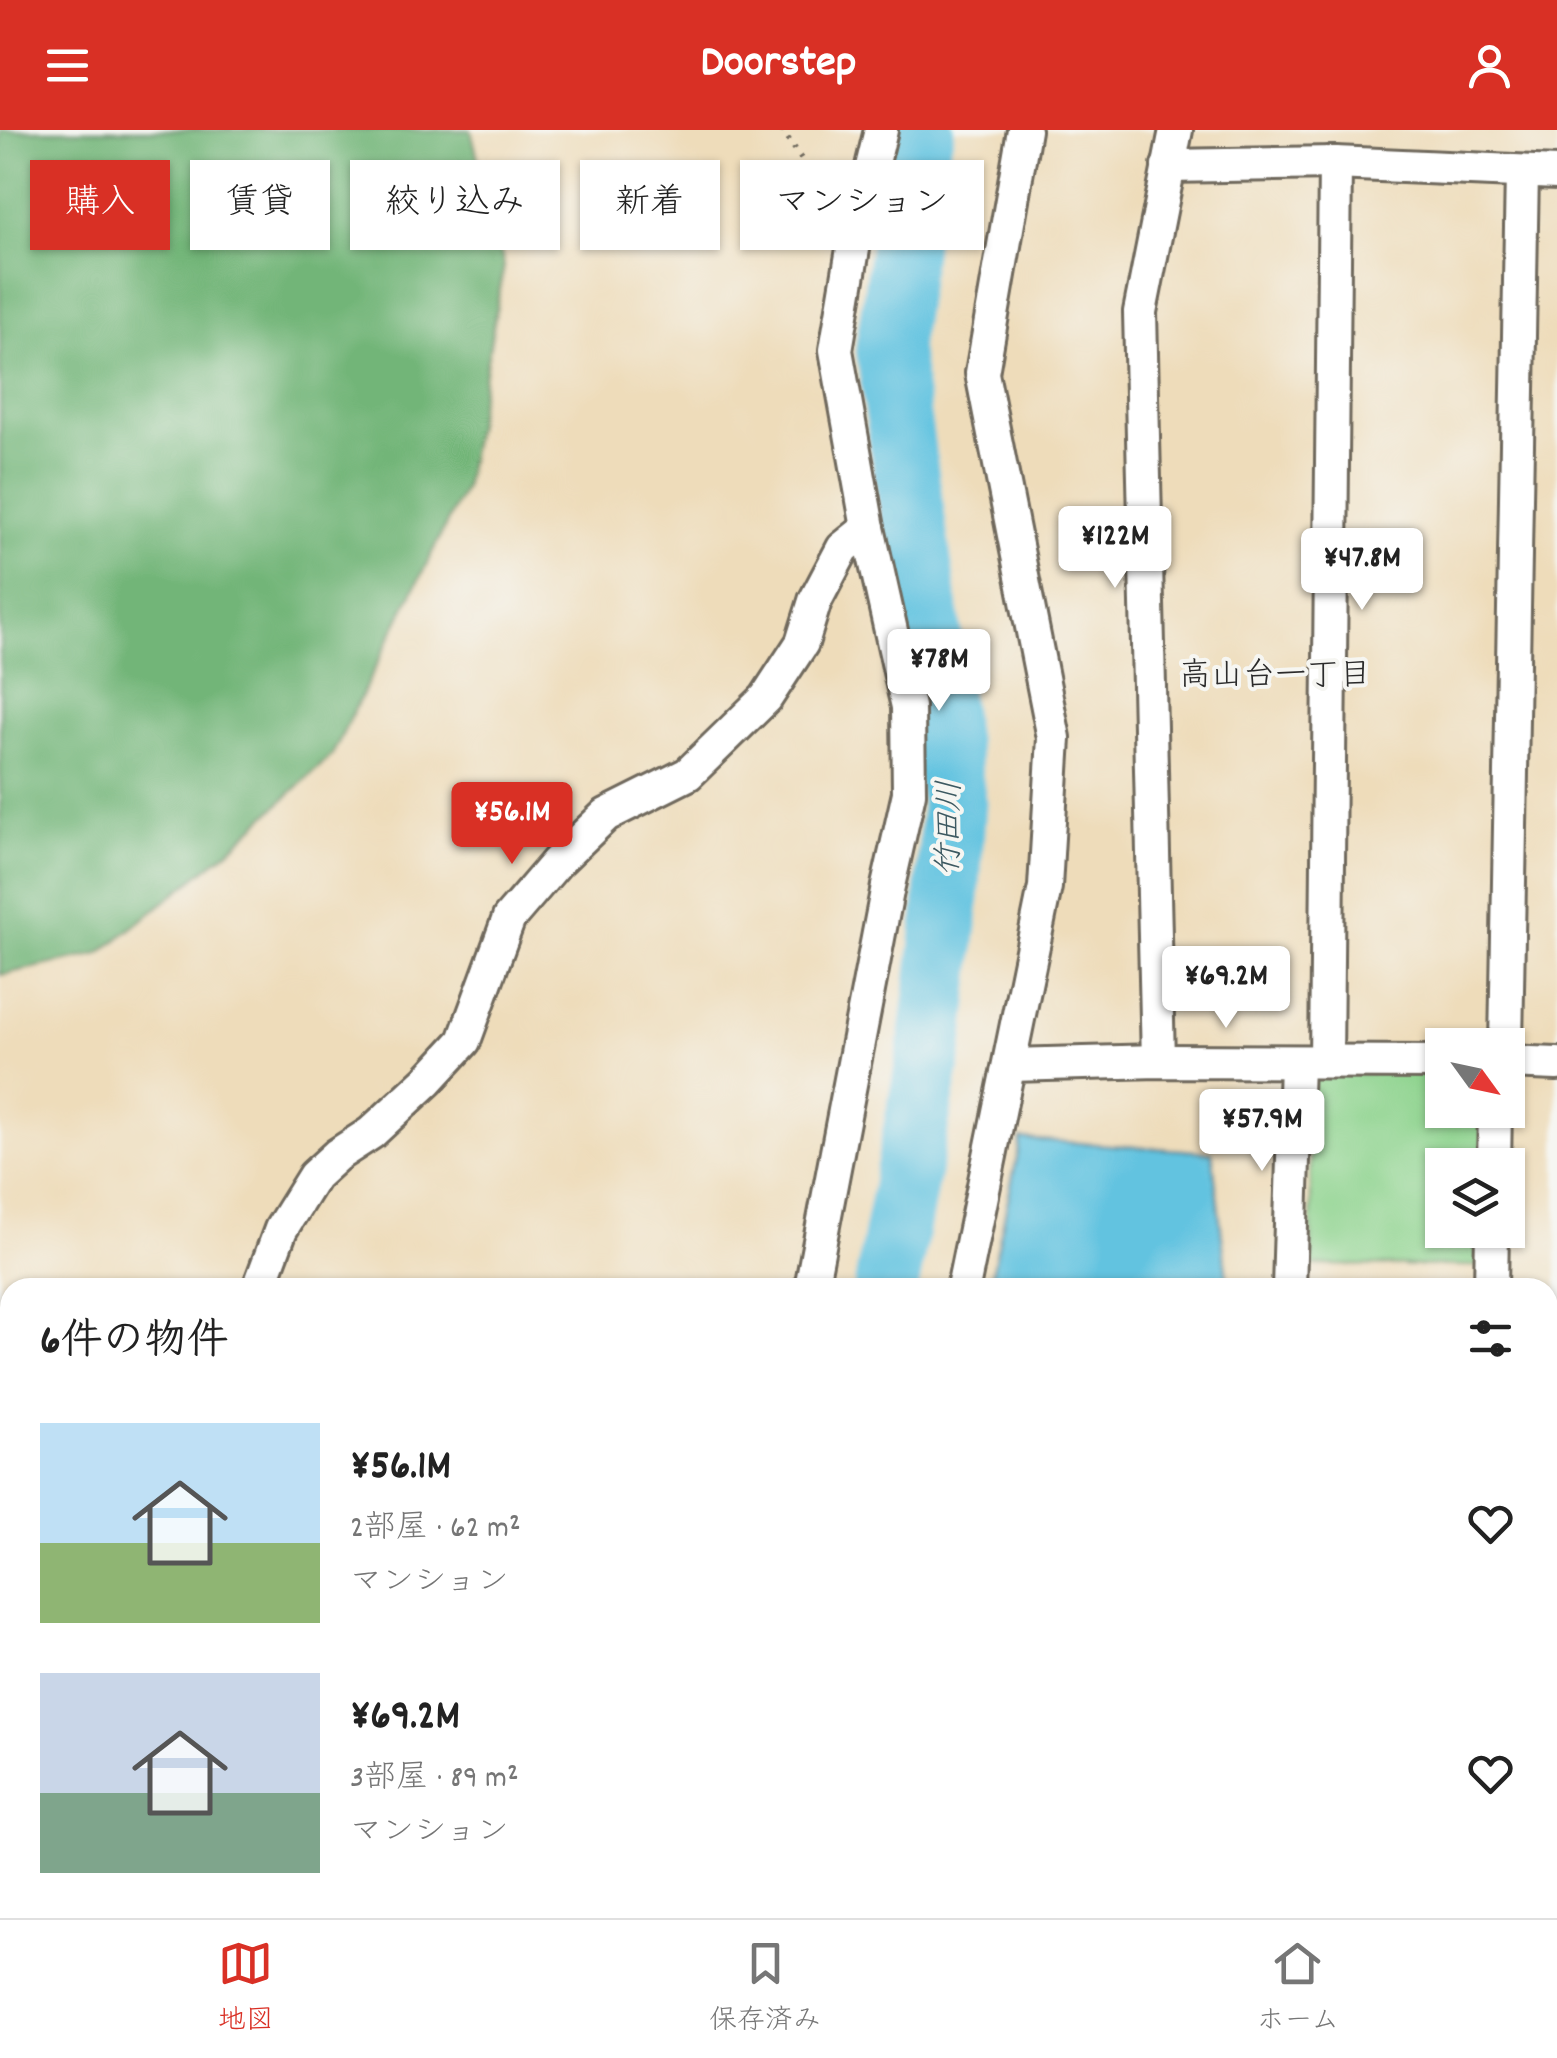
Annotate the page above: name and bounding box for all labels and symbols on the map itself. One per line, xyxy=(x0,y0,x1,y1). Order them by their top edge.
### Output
pin: ¥122M xyxy=(1045,506,1185,591)
pin: ¥47.8M xyxy=(1281,528,1443,613)
pin: ¥78M xyxy=(880,629,998,714)
district label: 高山台一丁目 xyxy=(1179,655,1371,701)
water label: 竹田川 xyxy=(928,780,976,876)
pin: ¥56.1M xyxy=(431,782,593,867)
pin: ¥69.2M xyxy=(1145,946,1307,1031)
north arrow xyxy=(1425,1028,1525,1128)
pin: ¥57.9M xyxy=(1181,1089,1343,1174)

